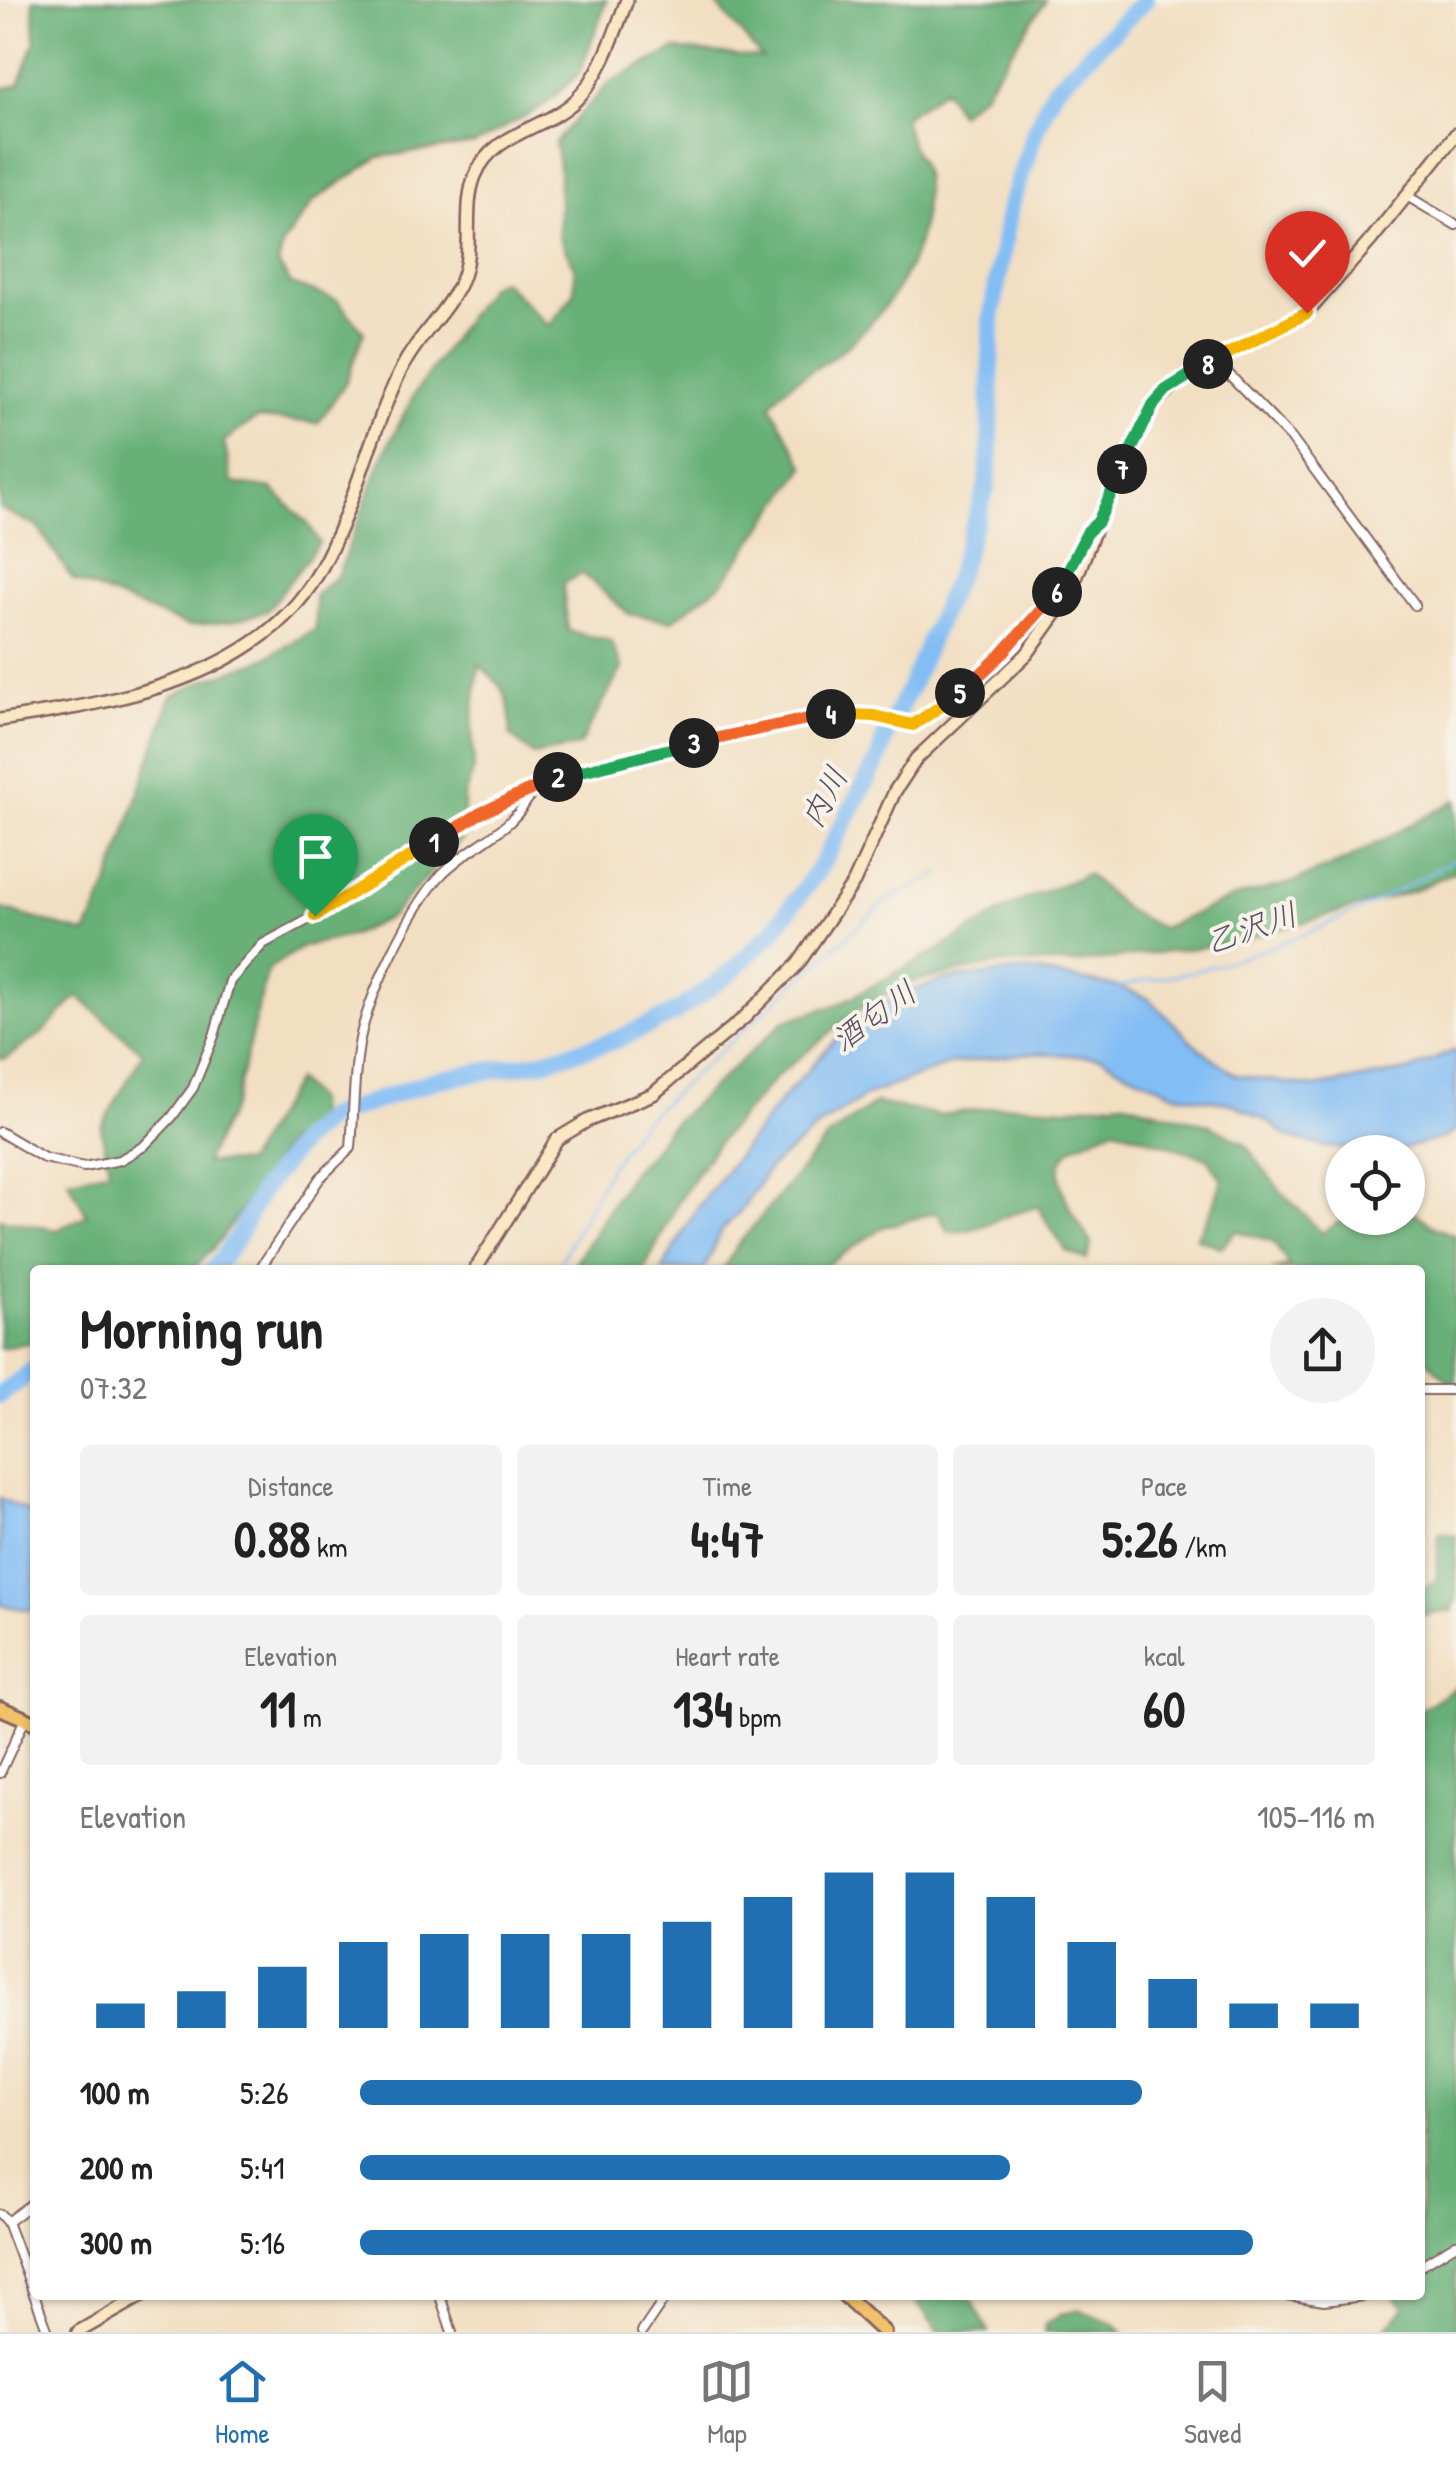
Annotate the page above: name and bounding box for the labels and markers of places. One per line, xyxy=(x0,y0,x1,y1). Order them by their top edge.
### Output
pin xyxy=(1265,211,1350,314)
pin: 8 xyxy=(1183,339,1233,389)
pin: 7 xyxy=(1097,444,1147,494)
pin: 6 xyxy=(1032,567,1082,617)
pin: 5 xyxy=(935,668,985,718)
pin: 4 xyxy=(806,689,856,739)
pin: 3 xyxy=(669,718,719,768)
pin: 2 xyxy=(533,752,583,802)
pin xyxy=(273,814,358,917)
pin: 1 xyxy=(409,817,459,867)

